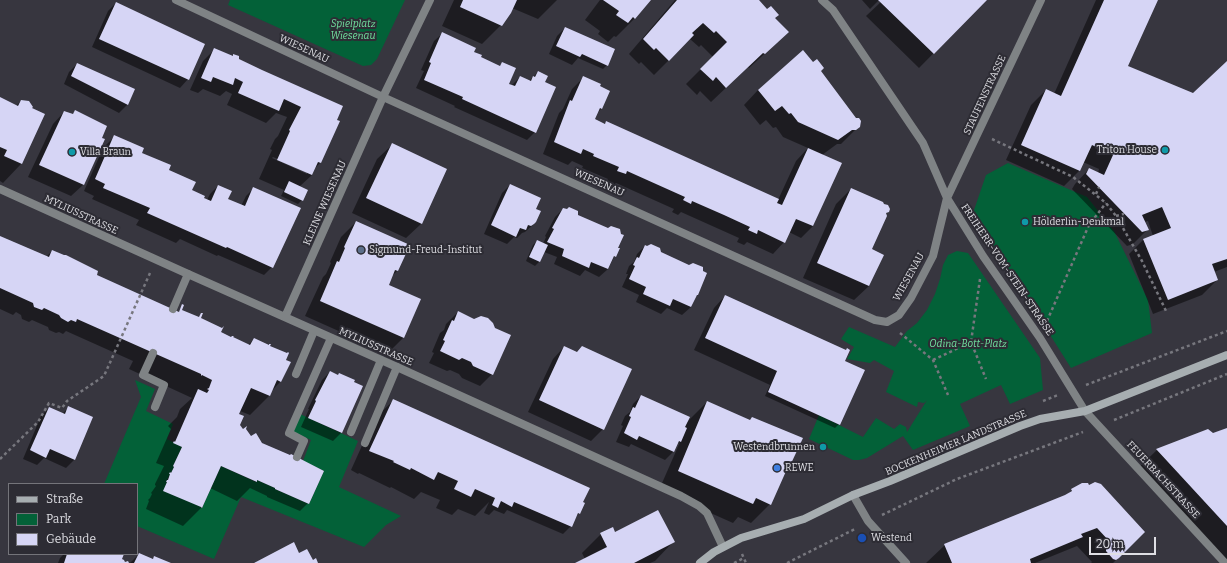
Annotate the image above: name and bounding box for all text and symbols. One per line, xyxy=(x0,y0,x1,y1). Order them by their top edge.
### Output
park label: Spielplatz Wiesenau xyxy=(330,18,376,42)
street label: WIESENAU xyxy=(277,32,331,66)
street label: STAUFENSTRASSE xyxy=(961,53,1009,137)
place label: Triton House xyxy=(1097,144,1157,156)
marker: Triton House xyxy=(1160,145,1170,155)
place label: Villa Braun xyxy=(80,146,131,158)
marker: Villa Braun xyxy=(67,147,77,157)
street label: KLEINE WIESENAU xyxy=(301,159,349,247)
street label: WIESENAU xyxy=(572,167,626,199)
street label: MYLIUSSTRASSE xyxy=(42,193,120,237)
street label: FREIHERR-VOM-STEIN-STRASSE xyxy=(958,202,1056,338)
place label: Hölderlin-Denkmal xyxy=(1033,216,1124,228)
marker: Hölderlin-Denkmal xyxy=(1020,217,1030,227)
place label: Sigmund-Freud-Institut xyxy=(369,244,482,256)
marker: Sigmund-Freud-Institut xyxy=(356,245,366,255)
street label: WIESENAU xyxy=(891,251,927,303)
street label: MYLIUSSTRASSE xyxy=(337,325,415,369)
park label: Odina-Bott-Platz xyxy=(929,338,1007,350)
street label: BOCKENHEIMER LANDSTRASSE xyxy=(884,408,1028,478)
street label: FEUERBACHSTRASSE xyxy=(1124,439,1202,521)
place label: Westendbrunnen xyxy=(733,441,815,453)
marker: Westendbrunnen xyxy=(818,442,828,452)
place label: REWE xyxy=(785,462,814,474)
marker: REWE xyxy=(772,463,782,473)
legend xyxy=(8,483,138,555)
text: Straße xyxy=(46,492,83,506)
text: Park xyxy=(46,512,71,526)
scale bar xyxy=(1091,529,1158,555)
text: Gebäude xyxy=(46,532,96,546)
marker: Westend xyxy=(856,532,868,544)
place label: Westend xyxy=(871,532,912,544)
text: 20 m xyxy=(1096,537,1124,551)

